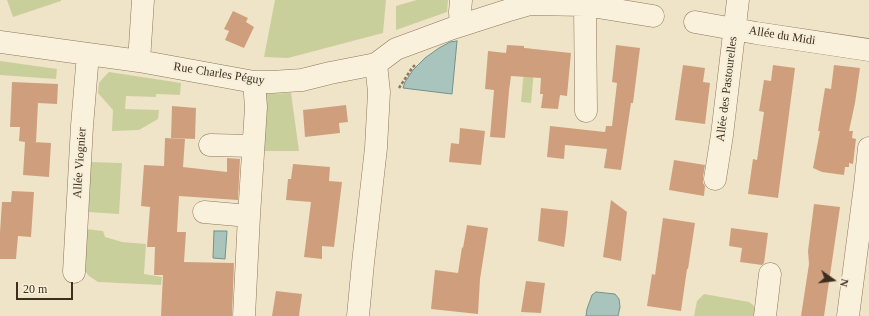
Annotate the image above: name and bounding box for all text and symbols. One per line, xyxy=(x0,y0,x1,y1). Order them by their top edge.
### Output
street label: Allée du Midi xyxy=(748,24,816,48)
street label: Allée des Pastourelles xyxy=(713,36,741,142)
street label: Rue Charles Péguy xyxy=(172,60,266,88)
street label: Allée Viognier xyxy=(70,127,90,199)
north arrow xyxy=(813,260,853,300)
scale bar xyxy=(18,274,75,300)
text: N xyxy=(838,278,851,288)
text: 20 m xyxy=(23,282,47,296)

